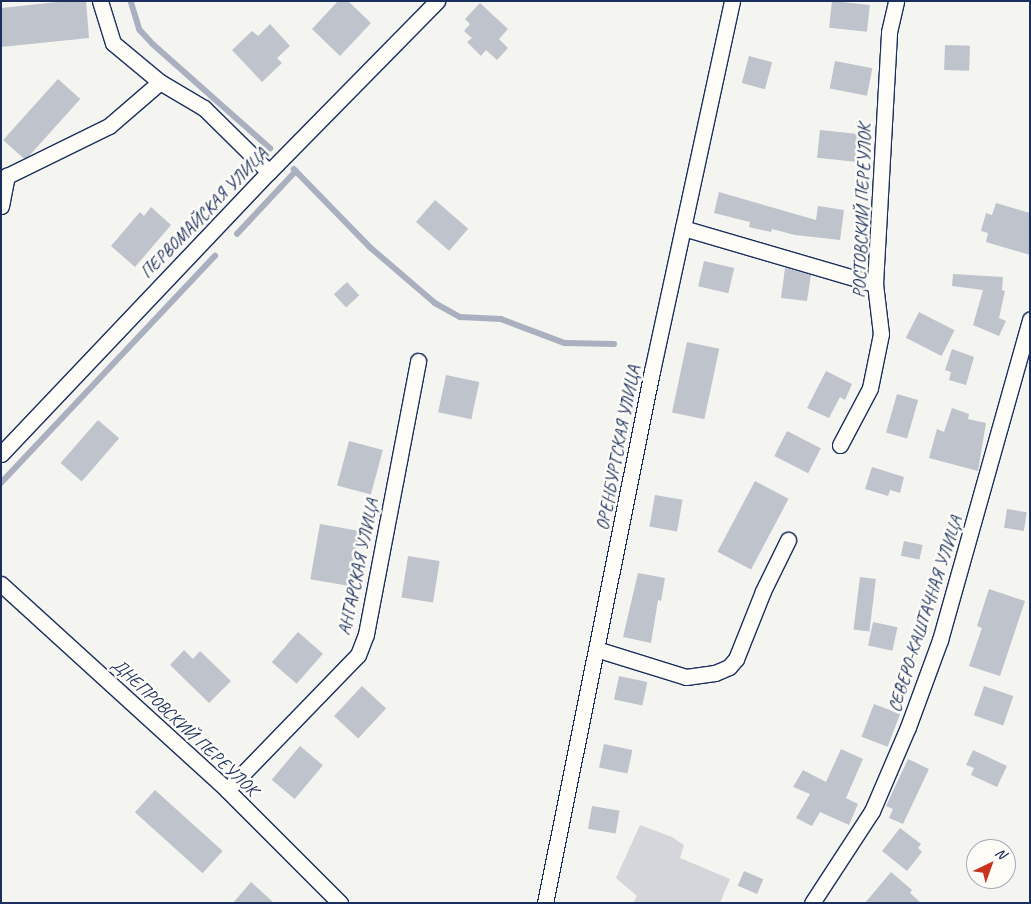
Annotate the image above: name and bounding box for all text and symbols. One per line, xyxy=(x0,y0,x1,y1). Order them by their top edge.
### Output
street label: РОСТОВСКИЙ ПЕРЕУЛОК xyxy=(848,124,876,298)
street label: ПЕРВОМАЙСКАЯ УЛИЦА xyxy=(136,143,272,283)
street label: ОРЕНБУРГСКАЯ УЛИЦА xyxy=(591,364,645,532)
street label: АНГАРСКАЯ УЛИЦА xyxy=(333,497,383,637)
street label: СЕВЕРО-КАШТАЧНАЯ УЛИЦА xyxy=(883,514,967,714)
street label: ДНЕПРОВСКИЙ ПЕРЕУЛОК xyxy=(108,654,262,800)
north arrow xyxy=(966,839,1016,889)
text: N xyxy=(992,844,1010,862)

